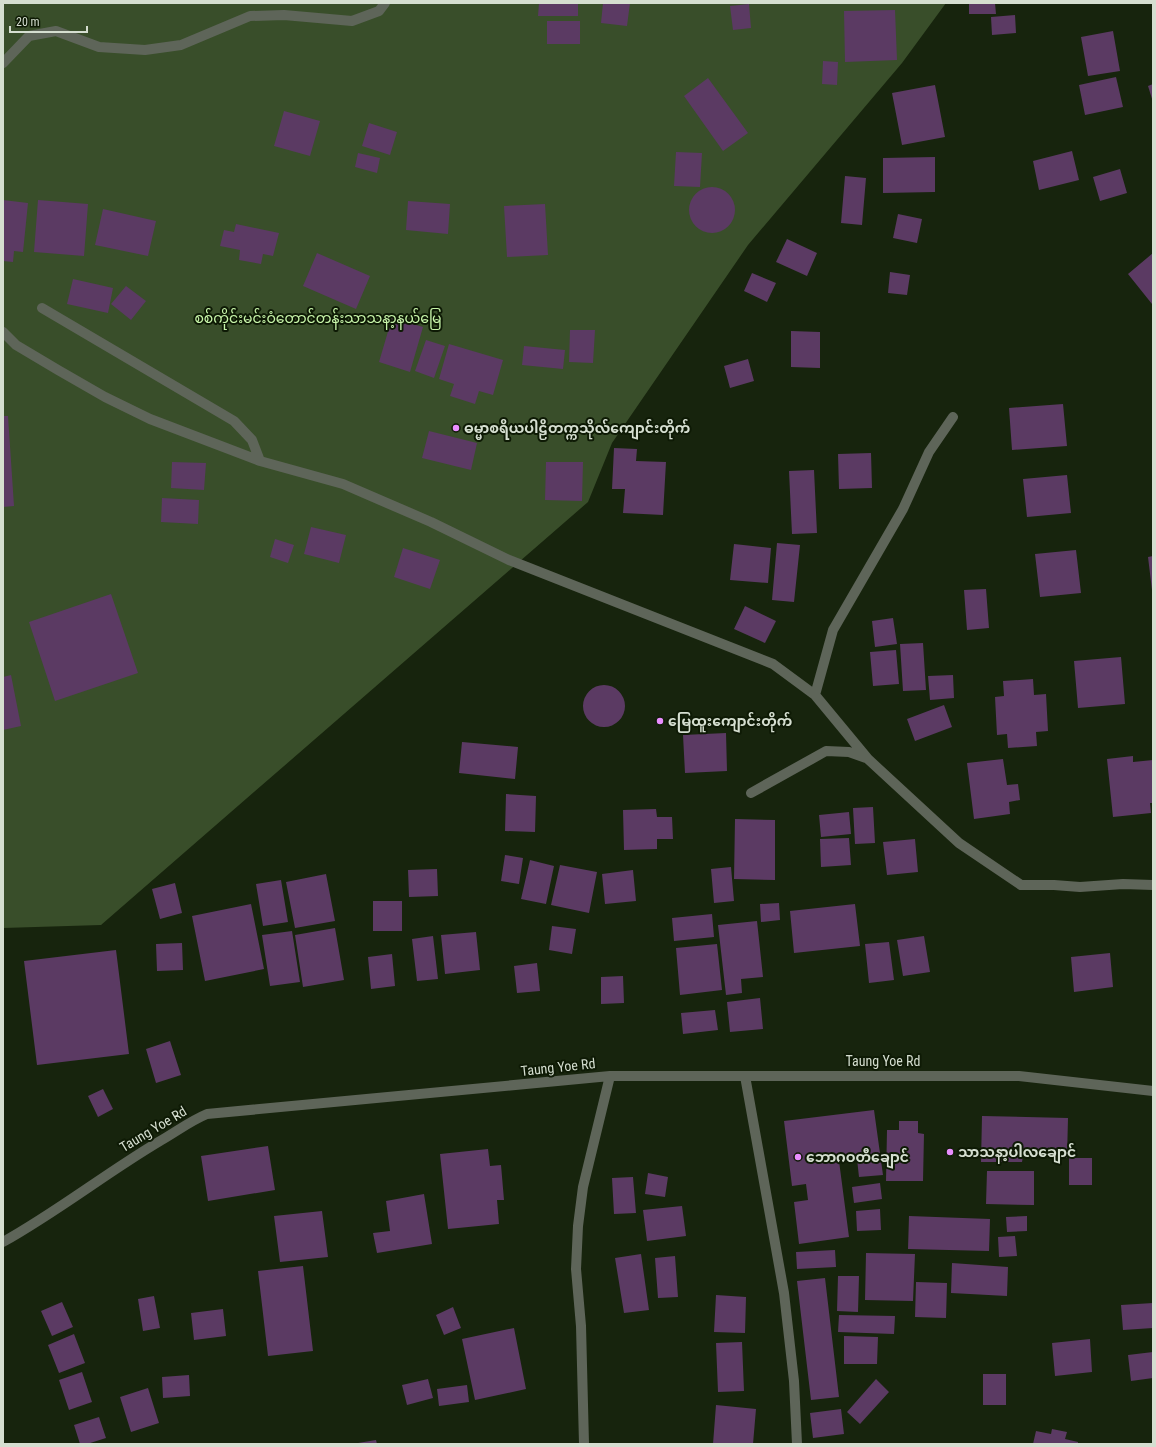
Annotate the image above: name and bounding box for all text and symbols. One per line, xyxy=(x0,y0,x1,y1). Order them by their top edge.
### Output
scale bar xyxy=(10,8,87,34)
text: 20 m xyxy=(16,15,40,29)
park label: စစ်ကိုင်းမင်းဝံတောင်တန်းသာသနာ့နယ်မြေ xyxy=(194,308,442,330)
place label: ဓမ္မာစရိယပါဠိတက္ကသိုလ်ကျောင်းတိုက် xyxy=(464,418,690,440)
marker: ဓမ္မာစရိယပါဠိတက္ကသိုလ်ကျောင်းတိုက် xyxy=(451,423,461,433)
place label: မြေထူးကျောင်းတိုက် xyxy=(668,711,792,733)
marker: မြေထူးကျောင်းတိုက် xyxy=(655,716,665,726)
street label: Taung Yoe Rd xyxy=(846,1053,920,1069)
street label: Taung Yoe Rd xyxy=(520,1055,596,1079)
street label: Taung Yoe Rd xyxy=(117,1103,189,1155)
place label: သာသနာ့ပါလချောင် xyxy=(958,1142,1076,1164)
place label: ဘောဂဝတီချောင် xyxy=(806,1147,909,1169)
marker: သာသနာ့ပါလချောင် xyxy=(945,1147,955,1157)
marker: ဘောဂဝတီချောင် xyxy=(793,1152,803,1162)

